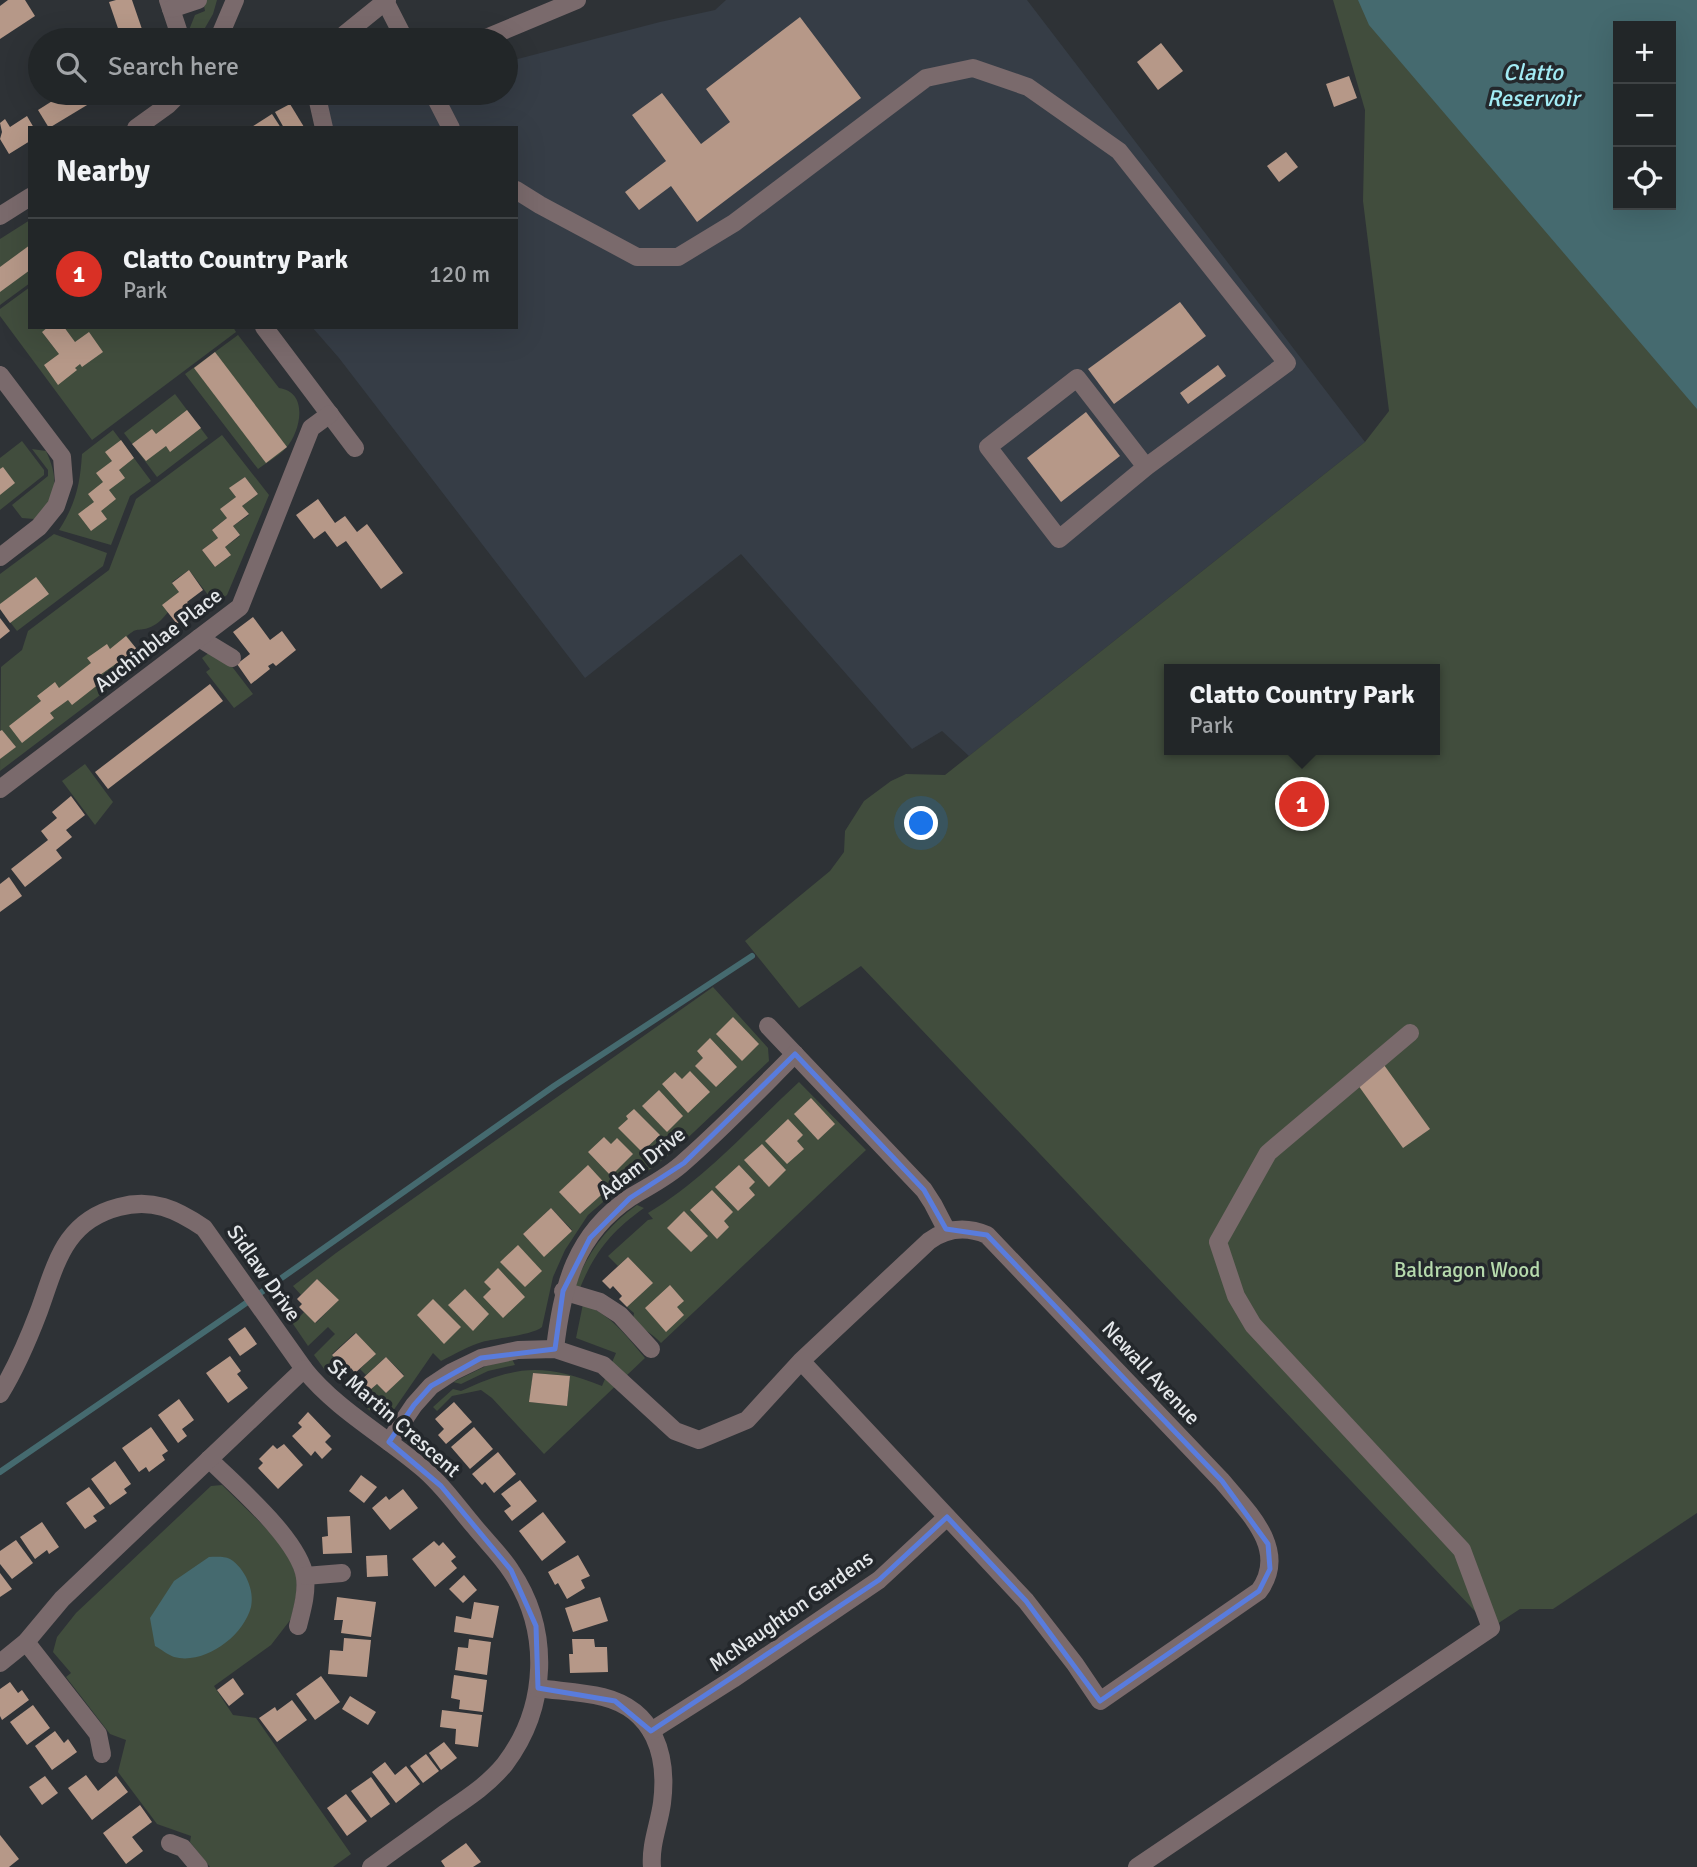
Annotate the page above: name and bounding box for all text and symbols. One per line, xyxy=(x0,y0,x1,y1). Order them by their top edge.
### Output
map controls xyxy=(1613,21,1676,210)
button: + xyxy=(1613,21,1676,84)
search box xyxy=(28,28,518,105)
icon: search xyxy=(52,48,90,86)
text: Search here xyxy=(108,51,239,83)
water label: Clatto Reservoir xyxy=(1487,58,1583,113)
button: − xyxy=(1613,84,1676,147)
button: locate xyxy=(1613,147,1676,210)
text: Nearby xyxy=(56,153,150,190)
text: Clatto Country Park xyxy=(123,244,348,276)
text: 1 xyxy=(73,260,85,289)
text: 120 m xyxy=(429,260,490,289)
text: Park xyxy=(123,276,167,305)
street label: Auchinblae Place xyxy=(89,582,227,698)
popup xyxy=(1164,664,1440,755)
text: Clatto Country Park xyxy=(1189,679,1415,711)
text: Park xyxy=(1189,711,1234,740)
pin: 1 xyxy=(1279,778,1325,830)
your location xyxy=(904,806,938,840)
street label: Adam Drive xyxy=(593,1121,691,1205)
street label: Sidlaw Drive xyxy=(221,1220,307,1326)
park label: Baldragon Wood xyxy=(1394,1257,1540,1283)
street label: Newall Avenue xyxy=(1096,1316,1206,1430)
street label: St Martin Crescent xyxy=(322,1353,466,1483)
street label: McNaughton Gardens xyxy=(704,1545,878,1677)

